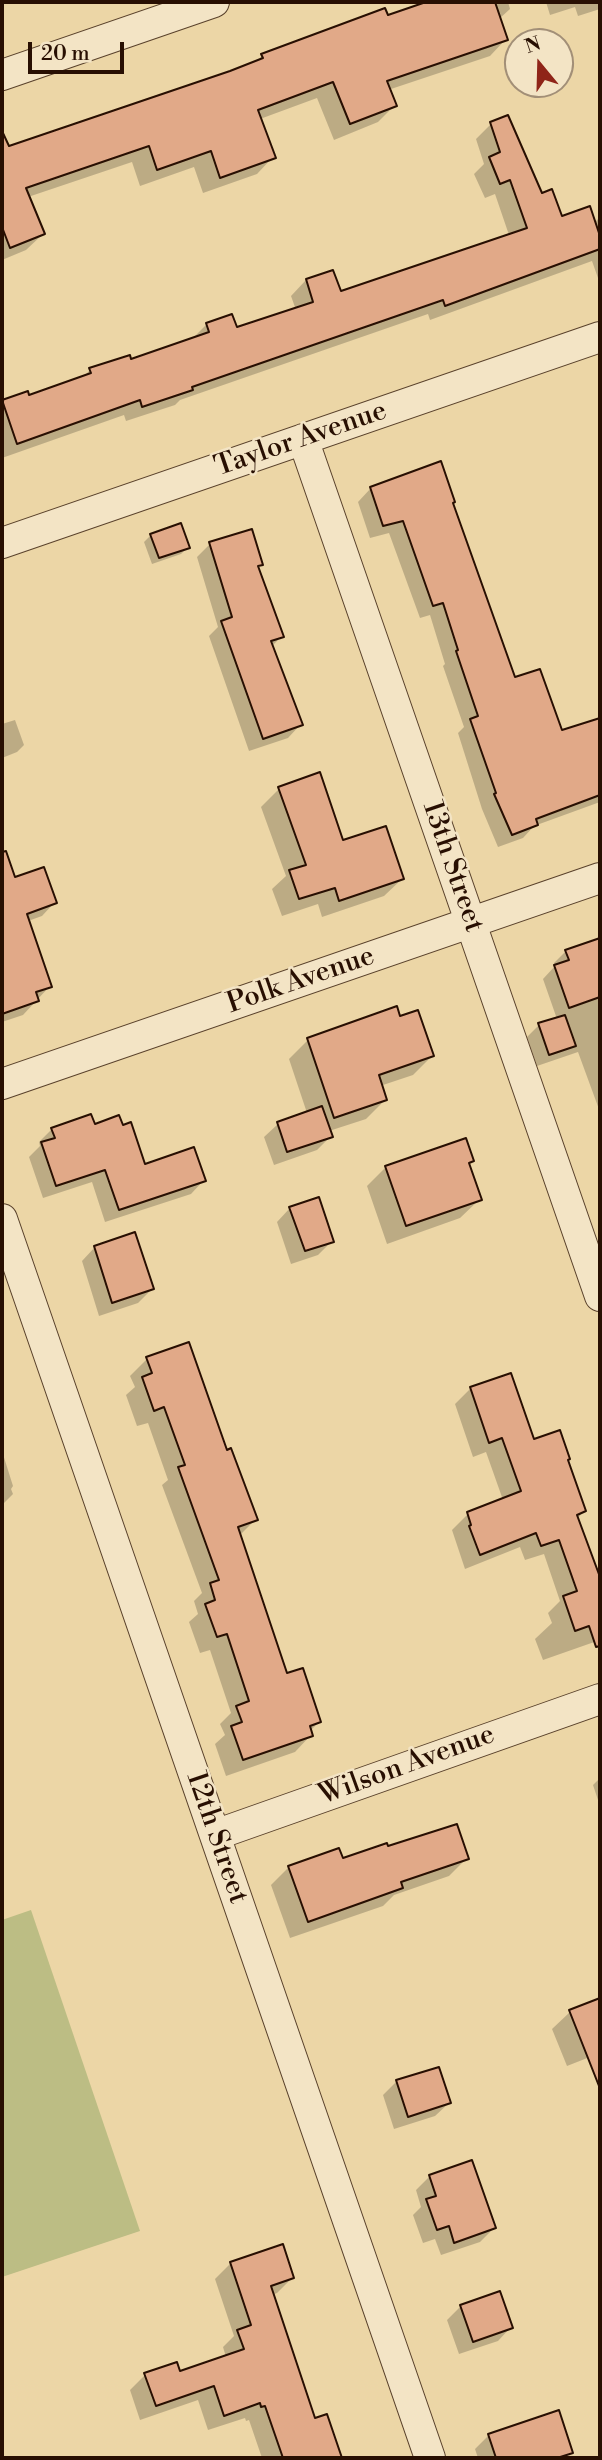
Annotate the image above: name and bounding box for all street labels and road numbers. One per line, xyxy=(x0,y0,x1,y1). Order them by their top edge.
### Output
street label: Taylor Avenue xyxy=(211,395,391,485)
street label: 13th Street xyxy=(414,797,490,937)
street label: Polk Avenue xyxy=(223,940,379,1022)
street label: Wilson Avenue xyxy=(314,1719,500,1813)
street label: 12th Street xyxy=(178,1768,254,1908)

